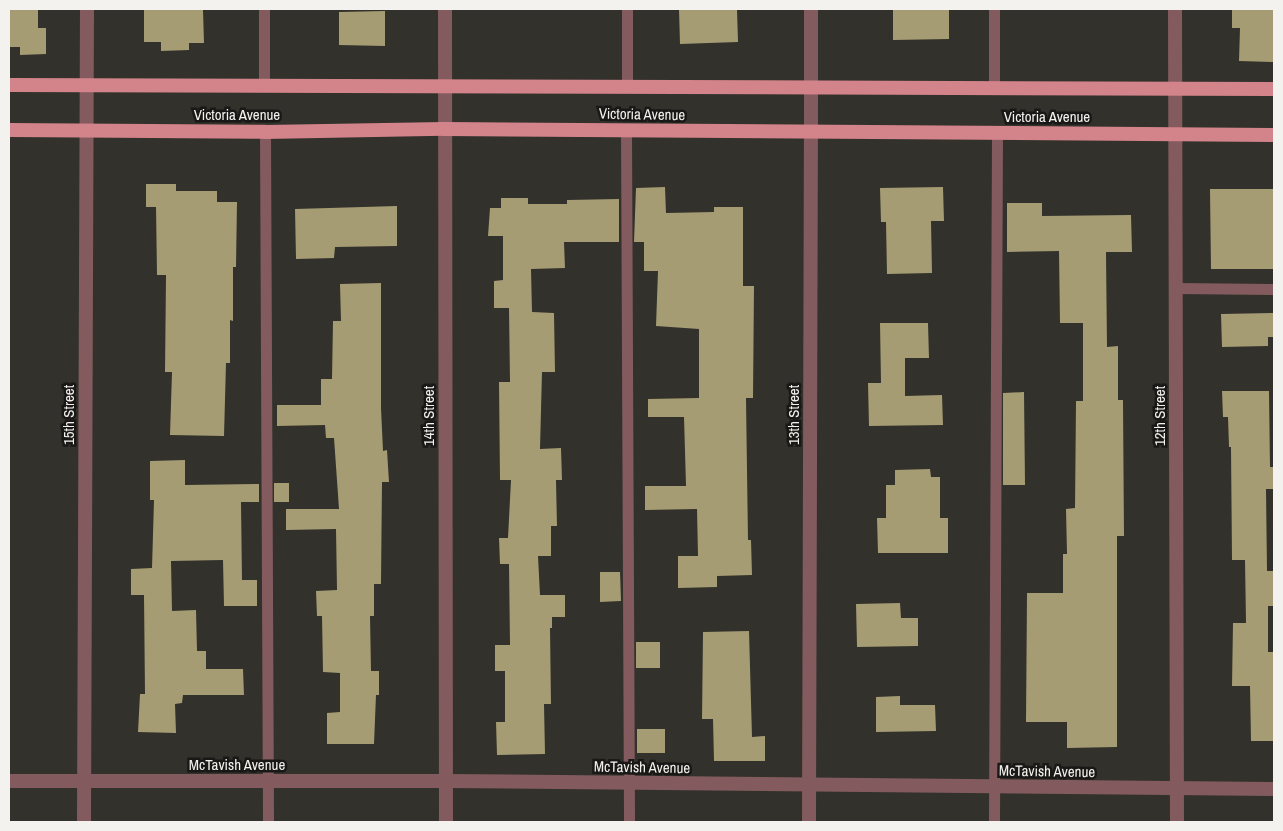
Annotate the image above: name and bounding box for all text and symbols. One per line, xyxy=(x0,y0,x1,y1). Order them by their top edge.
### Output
street label: Victoria Avenue xyxy=(598,104,686,124)
street label: Victoria Avenue xyxy=(193,106,281,124)
street label: Victoria Avenue xyxy=(1003,108,1091,126)
street label: 15th Street xyxy=(60,385,78,445)
street label: 13th Street xyxy=(785,385,803,445)
street label: 14th Street xyxy=(420,386,438,446)
street label: 12th Street xyxy=(1151,386,1169,446)
street label: McTavish Avenue xyxy=(188,756,286,774)
street label: McTavish Avenue xyxy=(593,757,691,777)
street label: McTavish Avenue xyxy=(998,761,1096,781)

